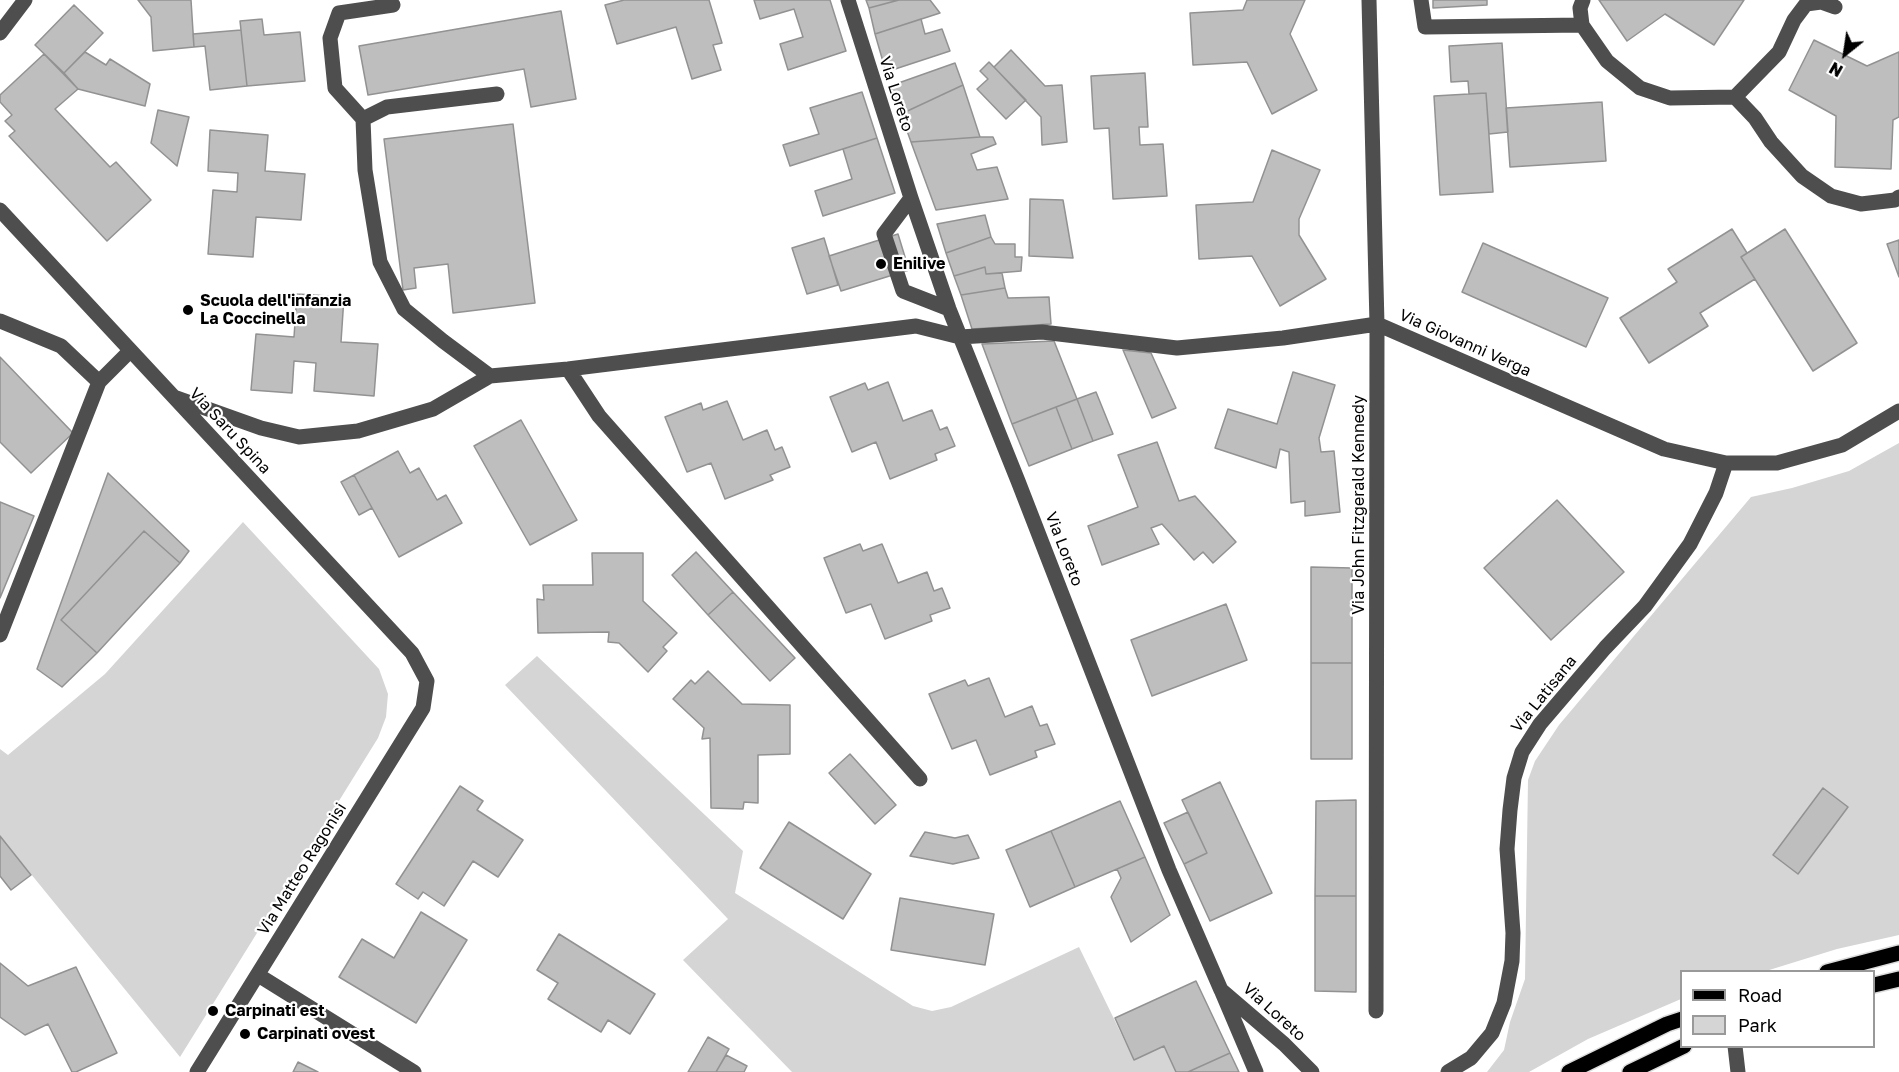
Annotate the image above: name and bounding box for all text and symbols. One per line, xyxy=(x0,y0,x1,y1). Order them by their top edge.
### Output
north arrow xyxy=(1815,24,1875,84)
street label: Via Loreto xyxy=(875,54,917,134)
text: N xyxy=(1826,58,1846,81)
place label: Enilive xyxy=(893,254,946,274)
marker: Enilive xyxy=(874,257,888,271)
place label: Scuola dell'infanzia La Coccinella xyxy=(200,291,351,329)
marker: Scuola dell'infanzia La Coccinella xyxy=(181,303,195,317)
street label: Via Giovanni Verga xyxy=(1396,305,1534,381)
street label: Via Saru Spina xyxy=(185,384,275,478)
street label: Via John Fitzgerald Kennedy xyxy=(1349,395,1369,615)
street label: Via Loreto xyxy=(1041,509,1087,589)
street label: Via Latisana xyxy=(1507,652,1581,736)
street label: Via Matteo Ragonisi xyxy=(254,799,350,939)
legend xyxy=(1680,970,1875,1048)
street label: Via Loreto xyxy=(1239,979,1309,1045)
text: Road xyxy=(1738,984,1782,1006)
place label: Carpinati est xyxy=(225,1001,325,1021)
marker: Carpinati est xyxy=(206,1004,220,1018)
text: Park xyxy=(1738,1014,1777,1036)
place label: Carpinati ovest xyxy=(257,1024,375,1044)
marker: Carpinati ovest xyxy=(238,1027,252,1041)

